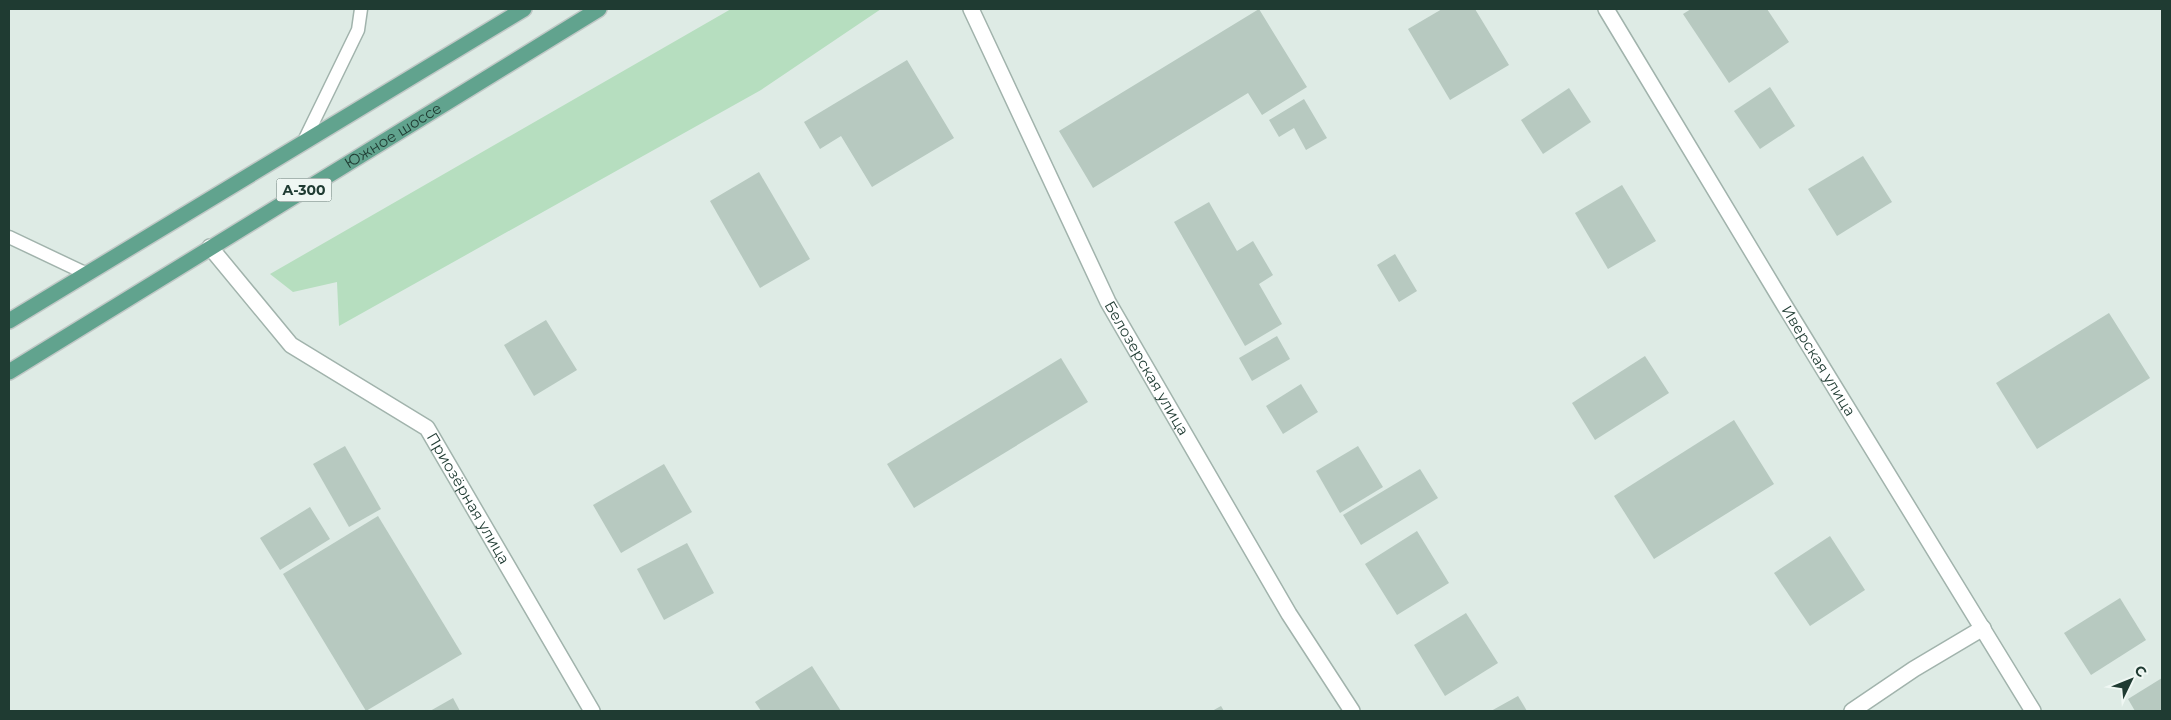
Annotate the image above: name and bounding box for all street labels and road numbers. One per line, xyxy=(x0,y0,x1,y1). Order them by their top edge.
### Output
street label: Южное шоссе xyxy=(341,98,445,172)
road number: А-300 xyxy=(276,178,332,202)
street label: Белозерская улица xyxy=(1100,297,1193,439)
street label: Иверская улица xyxy=(1778,302,1860,420)
street label: Приозёрная улица xyxy=(423,429,514,567)

